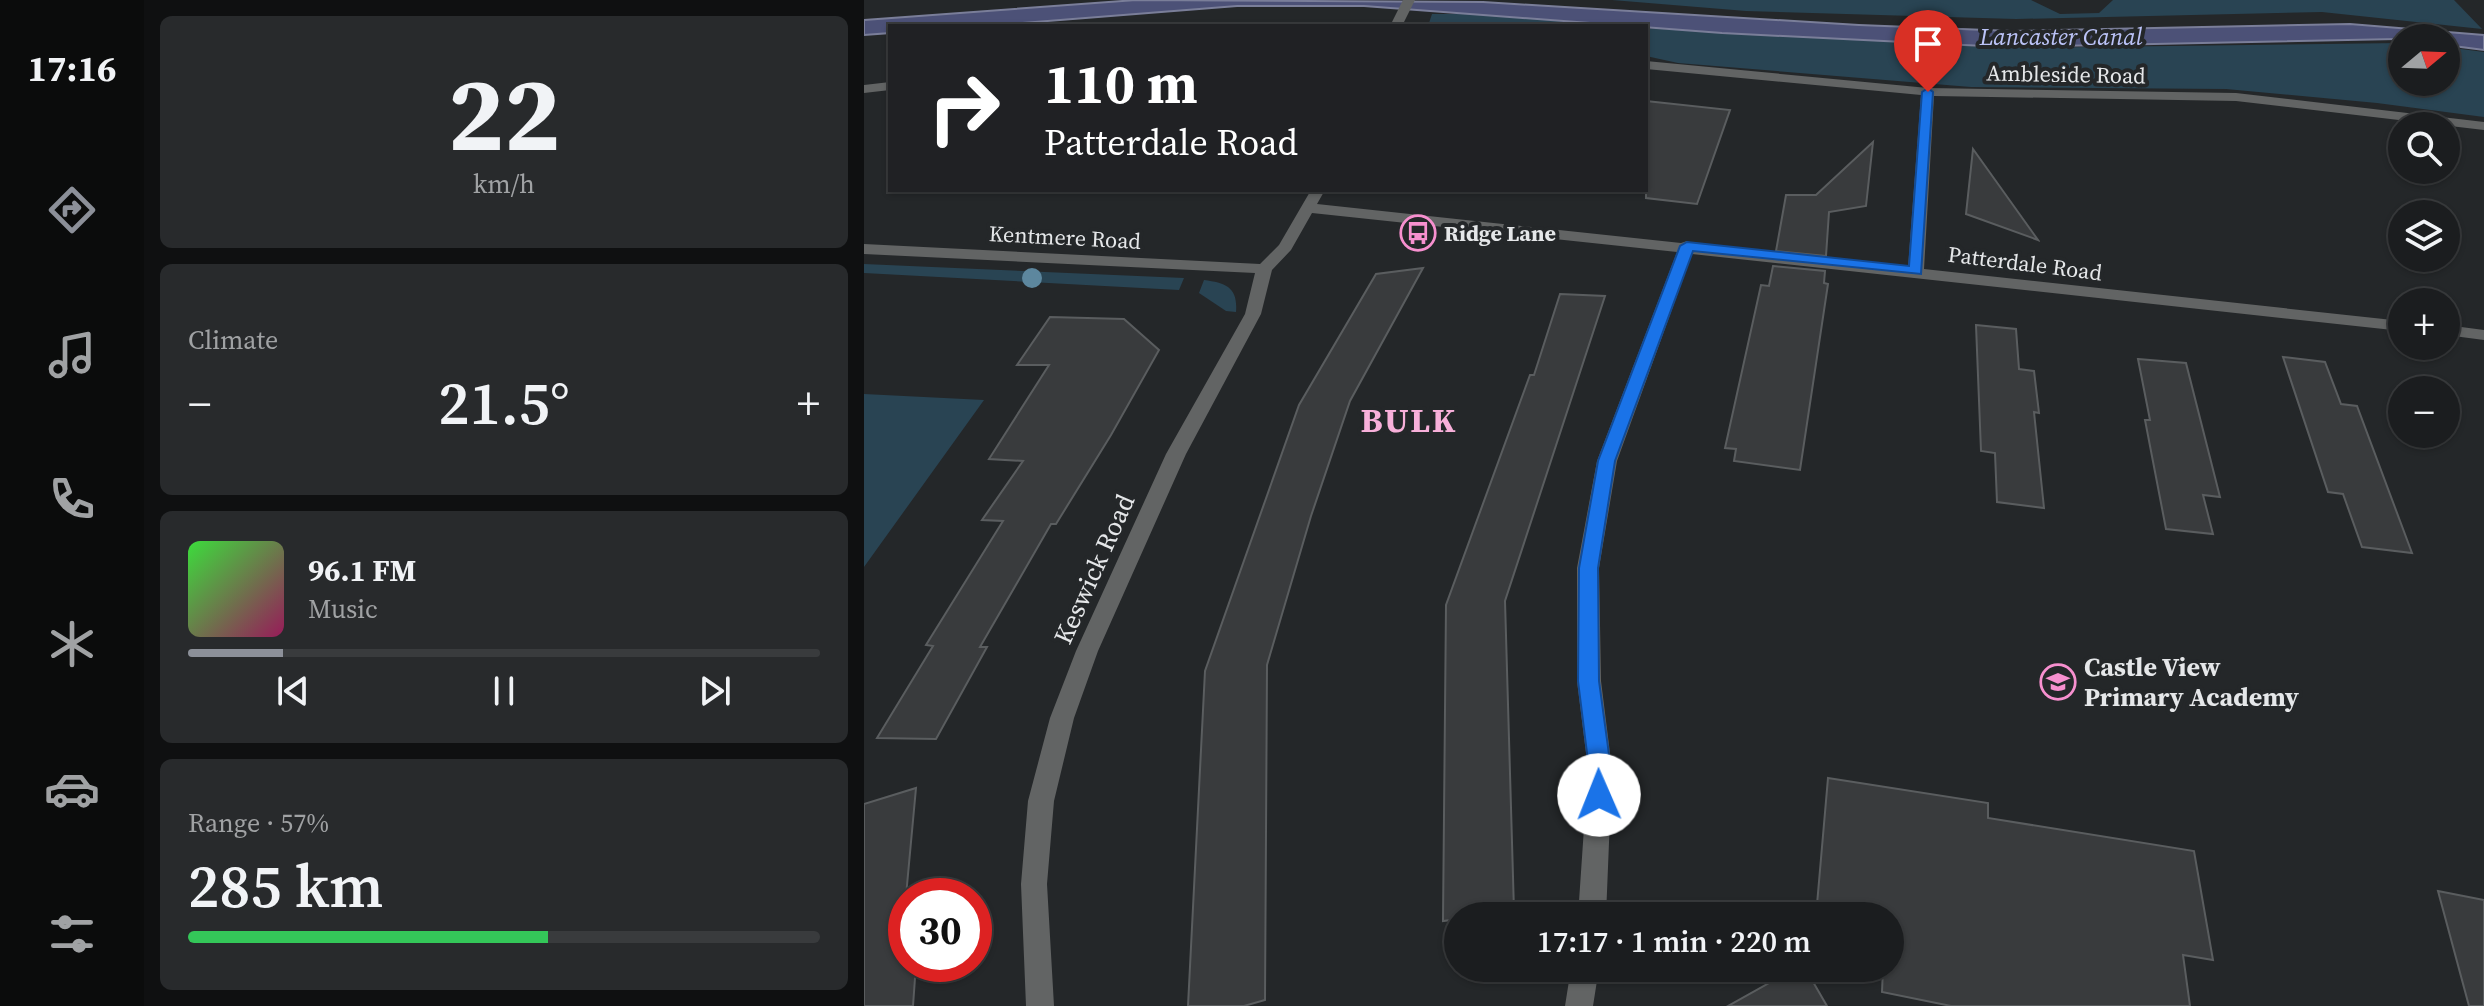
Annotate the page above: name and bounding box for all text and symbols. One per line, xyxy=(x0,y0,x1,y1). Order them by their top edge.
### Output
pin xyxy=(1894,10,1962,92)
water label: Lancaster Canal xyxy=(1979,20,2143,53)
icon: arrive xyxy=(1906,22,1950,66)
north arrow xyxy=(2388,24,2460,96)
map controls xyxy=(2388,24,2460,448)
text: 22 xyxy=(448,42,560,185)
text: 17:16 xyxy=(28,44,116,93)
text: 110 m xyxy=(1044,45,1198,122)
icon: right xyxy=(912,56,1016,160)
street label: Ambleside Road xyxy=(1986,58,2146,90)
button: search xyxy=(2388,112,2460,184)
text: Patterdale Road xyxy=(1044,118,1298,167)
text: km/h xyxy=(473,166,535,202)
icon: directions xyxy=(44,182,100,238)
button: layers xyxy=(2388,200,2460,272)
bus stop icon: Ridge Lane xyxy=(1399,214,1437,252)
street label: Kentmere Road xyxy=(988,218,1142,256)
place label: Ridge Lane xyxy=(1444,218,1556,248)
street label: Patterdale Road xyxy=(1946,239,2104,287)
button: + xyxy=(2388,288,2460,360)
text: Climate xyxy=(188,322,278,358)
icon: music xyxy=(44,327,100,383)
text: 21.5° xyxy=(438,362,570,444)
text: − xyxy=(188,373,211,434)
text: + xyxy=(797,373,820,434)
button: − xyxy=(2388,376,2460,448)
district label: BULK xyxy=(1361,397,1457,443)
icon: phone xyxy=(44,471,100,527)
street label: Keswick Road xyxy=(1045,488,1143,650)
text: 96.1 FM xyxy=(308,550,416,591)
text: Music xyxy=(308,591,378,627)
icon: climate xyxy=(44,616,100,672)
place label: Castle View Primary Academy xyxy=(2084,649,2299,715)
school or university icon: Castle View Primary Academy xyxy=(2039,663,2077,701)
icon: previous xyxy=(271,669,315,713)
icon: pause xyxy=(482,669,526,713)
icon: next xyxy=(693,669,737,713)
position arrow xyxy=(1557,753,1641,837)
icon: car xyxy=(44,761,100,817)
text: Range · 57% xyxy=(188,805,329,841)
text: 285 km xyxy=(188,845,384,927)
speed limit sign: 30 xyxy=(888,878,992,982)
icon: filters xyxy=(44,906,100,962)
text: 17:17 · 1 min · 220 m xyxy=(1537,921,1811,962)

